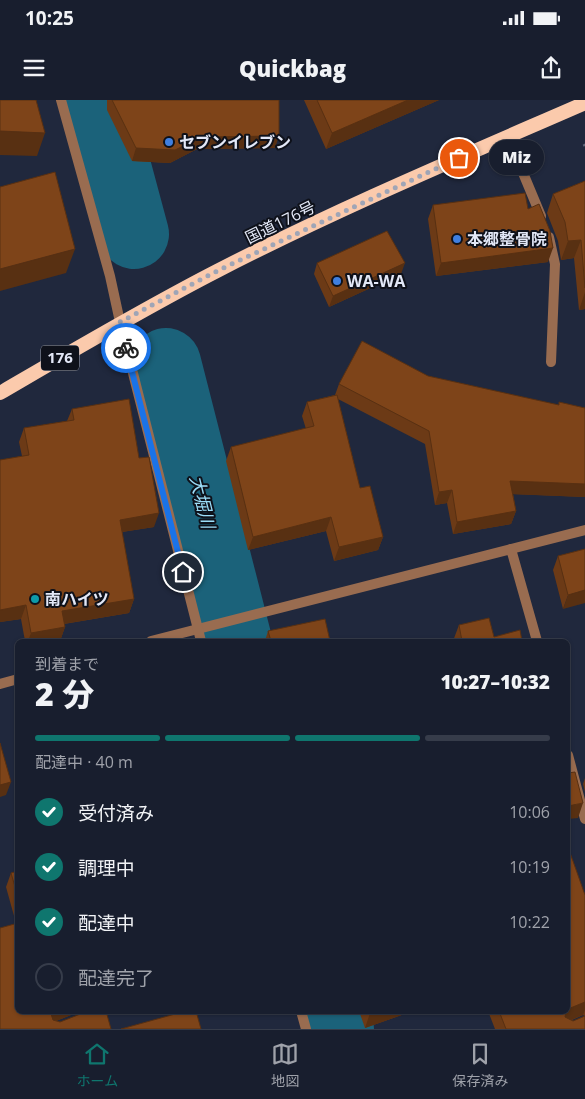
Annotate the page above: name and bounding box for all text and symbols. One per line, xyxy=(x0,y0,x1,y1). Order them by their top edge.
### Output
text: 10:25 xyxy=(25,5,74,31)
text: Quickbag xyxy=(239,53,346,83)
icon: menu xyxy=(20,54,48,82)
icon: share xyxy=(537,54,565,82)
place label: セブンイレブン xyxy=(179,131,291,153)
marker: セブンイレブン xyxy=(163,136,175,148)
pin xyxy=(438,137,480,179)
callout: Miz xyxy=(489,140,544,176)
icon: bag xyxy=(445,144,473,172)
text: Miz xyxy=(502,146,531,168)
street label: 国道176号 xyxy=(241,196,319,248)
place label: 本郷整骨院 xyxy=(467,228,547,250)
marker: 本郷整骨院 xyxy=(451,233,463,245)
place label: WA-WA xyxy=(347,270,406,292)
marker: WA-WA xyxy=(331,275,343,287)
courier xyxy=(101,323,151,373)
icon: bike xyxy=(112,334,140,362)
road number: 176 xyxy=(41,346,79,370)
water label: 大堀川 xyxy=(185,473,222,533)
pin xyxy=(162,551,204,593)
icon: home xyxy=(169,558,197,586)
place label: 南ハイツ xyxy=(45,588,109,610)
marker: 南ハイツ xyxy=(29,593,41,605)
text: 到着まで xyxy=(35,653,99,675)
text: 10:27–10:32 xyxy=(440,669,550,695)
text: 2 分 xyxy=(35,672,94,715)
text: 配達中 · 40 m xyxy=(35,751,133,773)
icon: check xyxy=(35,798,63,826)
text: 受付済み xyxy=(78,800,154,826)
text: 10:06 xyxy=(509,801,550,823)
icon: check xyxy=(35,853,63,881)
text: 調理中 xyxy=(78,855,135,881)
text: 10:19 xyxy=(509,856,550,878)
icon: check xyxy=(35,908,63,936)
text: 配達中 xyxy=(78,910,135,936)
text: 10:22 xyxy=(509,911,550,933)
text: 配達完了 xyxy=(78,965,154,991)
tab: ホーム xyxy=(77,1040,118,1090)
tab: 地図 xyxy=(271,1040,299,1090)
tab: 保存済み xyxy=(452,1040,508,1090)

